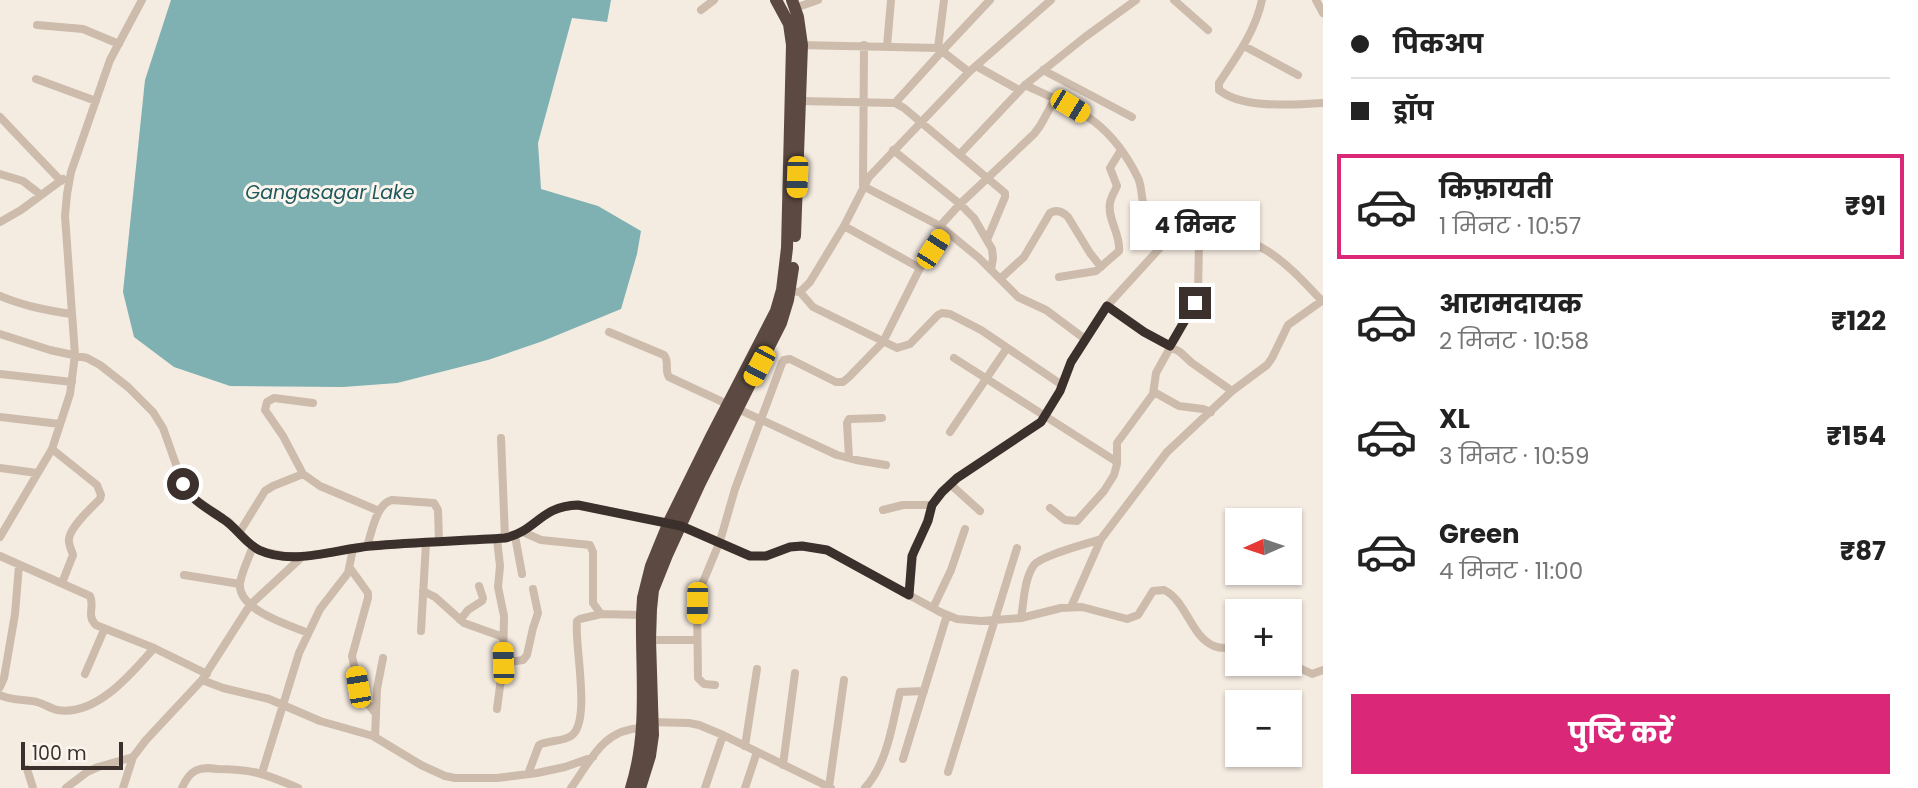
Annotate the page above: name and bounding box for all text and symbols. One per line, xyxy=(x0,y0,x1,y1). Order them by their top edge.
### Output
text: पिकअप xyxy=(1393,26,1483,62)
car xyxy=(1047,86,1094,126)
text: ड्रॉप xyxy=(1393,93,1434,129)
car xyxy=(786,156,809,198)
text: किफ़ायती xyxy=(1439,171,1553,207)
icon: car xyxy=(1355,175,1418,238)
water label: Gangasagar Lake xyxy=(245,179,415,206)
text: ₹91 xyxy=(1845,188,1886,224)
callout: 4 मिनट xyxy=(1130,202,1260,250)
text: 4 मिनट xyxy=(1155,209,1235,241)
text: 1 मिनट · 10:57 xyxy=(1439,210,1581,242)
car xyxy=(913,226,954,272)
text: आरामदायक xyxy=(1439,286,1582,322)
route end xyxy=(1179,287,1211,319)
icon: car xyxy=(1355,290,1418,353)
text: ₹122 xyxy=(1831,303,1886,339)
text: 2 मिनट · 10:58 xyxy=(1439,325,1589,357)
car xyxy=(740,343,779,389)
text: XL xyxy=(1439,401,1470,437)
icon: car xyxy=(1355,405,1418,468)
text: ₹154 xyxy=(1826,418,1886,454)
text: 3 मिनट · 10:59 xyxy=(1439,440,1589,472)
route start xyxy=(167,468,199,500)
north arrow xyxy=(1225,508,1302,584)
map controls xyxy=(1225,508,1302,767)
text: Green xyxy=(1439,516,1520,552)
icon: car xyxy=(1355,520,1418,583)
text: ₹87 xyxy=(1840,533,1886,569)
text: 4 मिनट · 11:00 xyxy=(1439,555,1583,587)
car xyxy=(687,582,708,624)
button: + xyxy=(1225,599,1302,676)
car xyxy=(492,642,515,684)
car xyxy=(345,664,372,710)
button: − xyxy=(1225,690,1302,767)
button: पुष्टि करें xyxy=(1351,694,1890,774)
scale bar xyxy=(21,739,122,771)
text: 100 m xyxy=(32,740,87,767)

